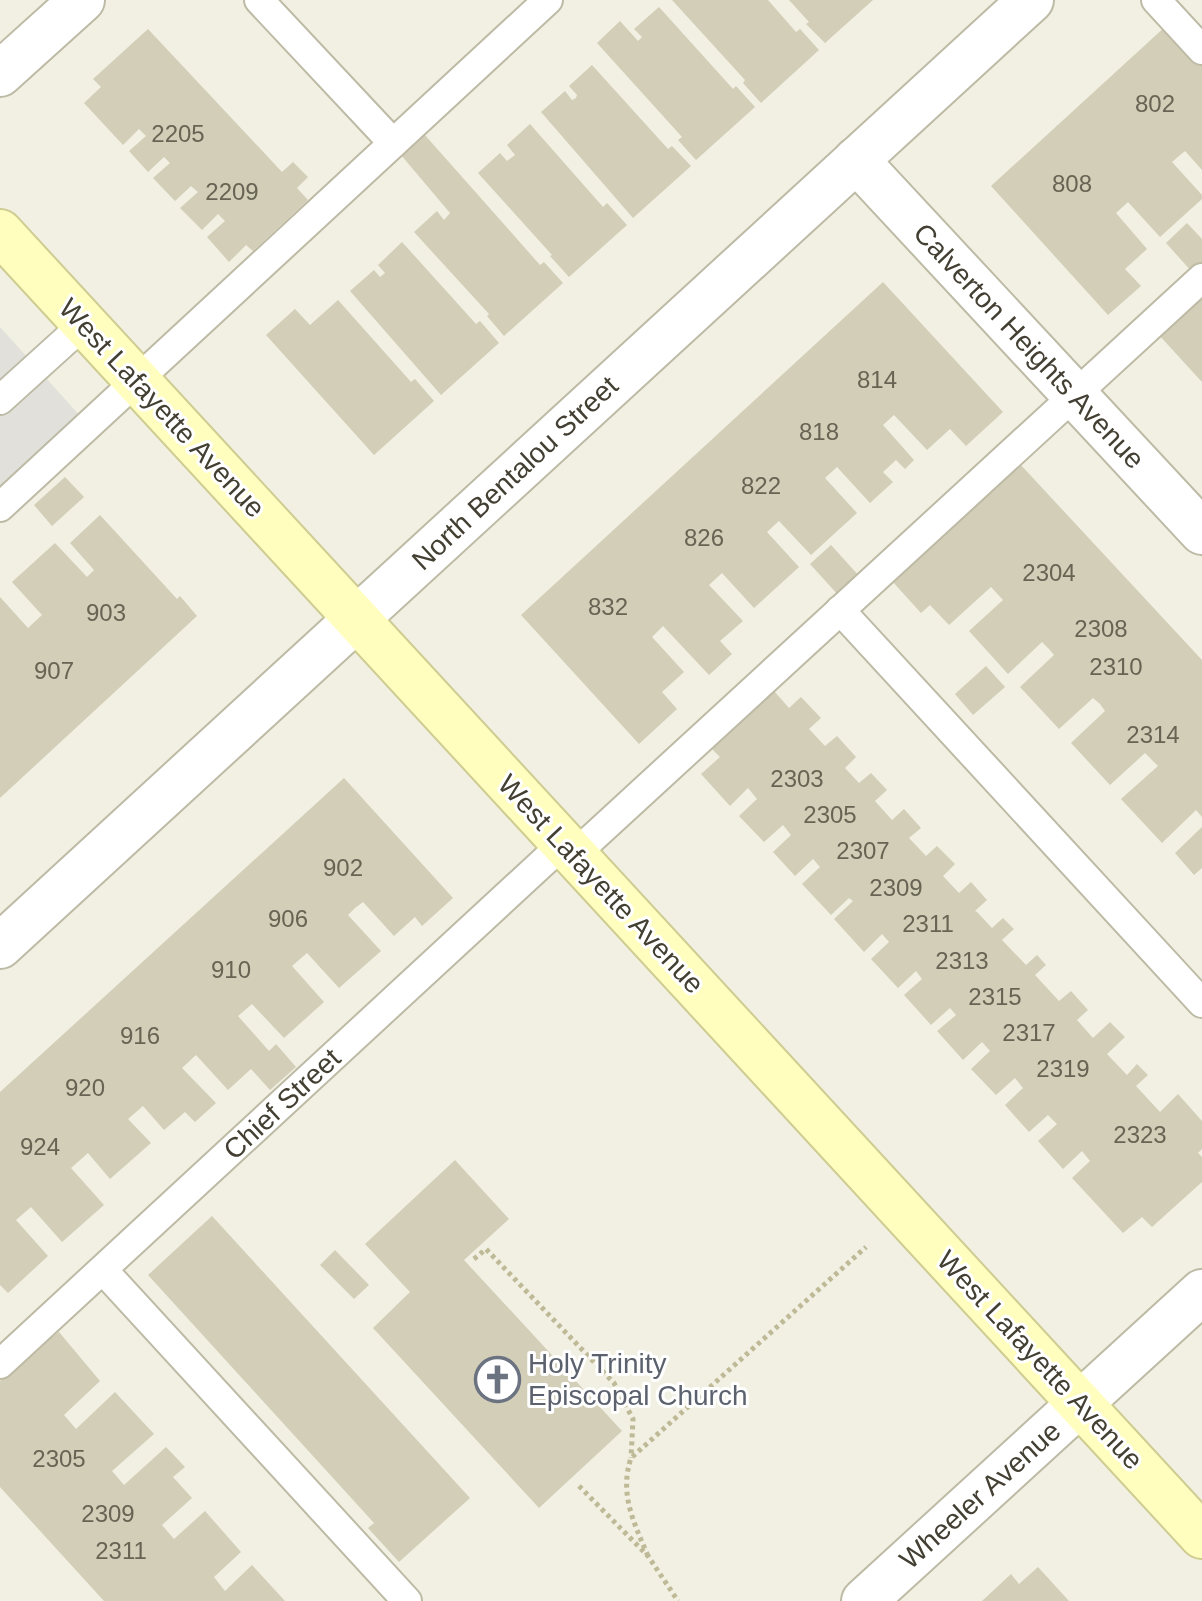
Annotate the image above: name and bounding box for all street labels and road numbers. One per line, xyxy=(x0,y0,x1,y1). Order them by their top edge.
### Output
street label: Calverton Heights Avenue xyxy=(907,217,1151,475)
street label: West Lafayette Avenue xyxy=(53,292,271,524)
street label: North Bentalou Street xyxy=(406,370,624,576)
street label: West Lafayette Avenue xyxy=(492,768,710,1000)
street label: Chief Street xyxy=(217,1042,347,1166)
street label: West Lafayette Avenue xyxy=(931,1244,1149,1476)
street label: Wheeler Avenue xyxy=(893,1415,1067,1575)

